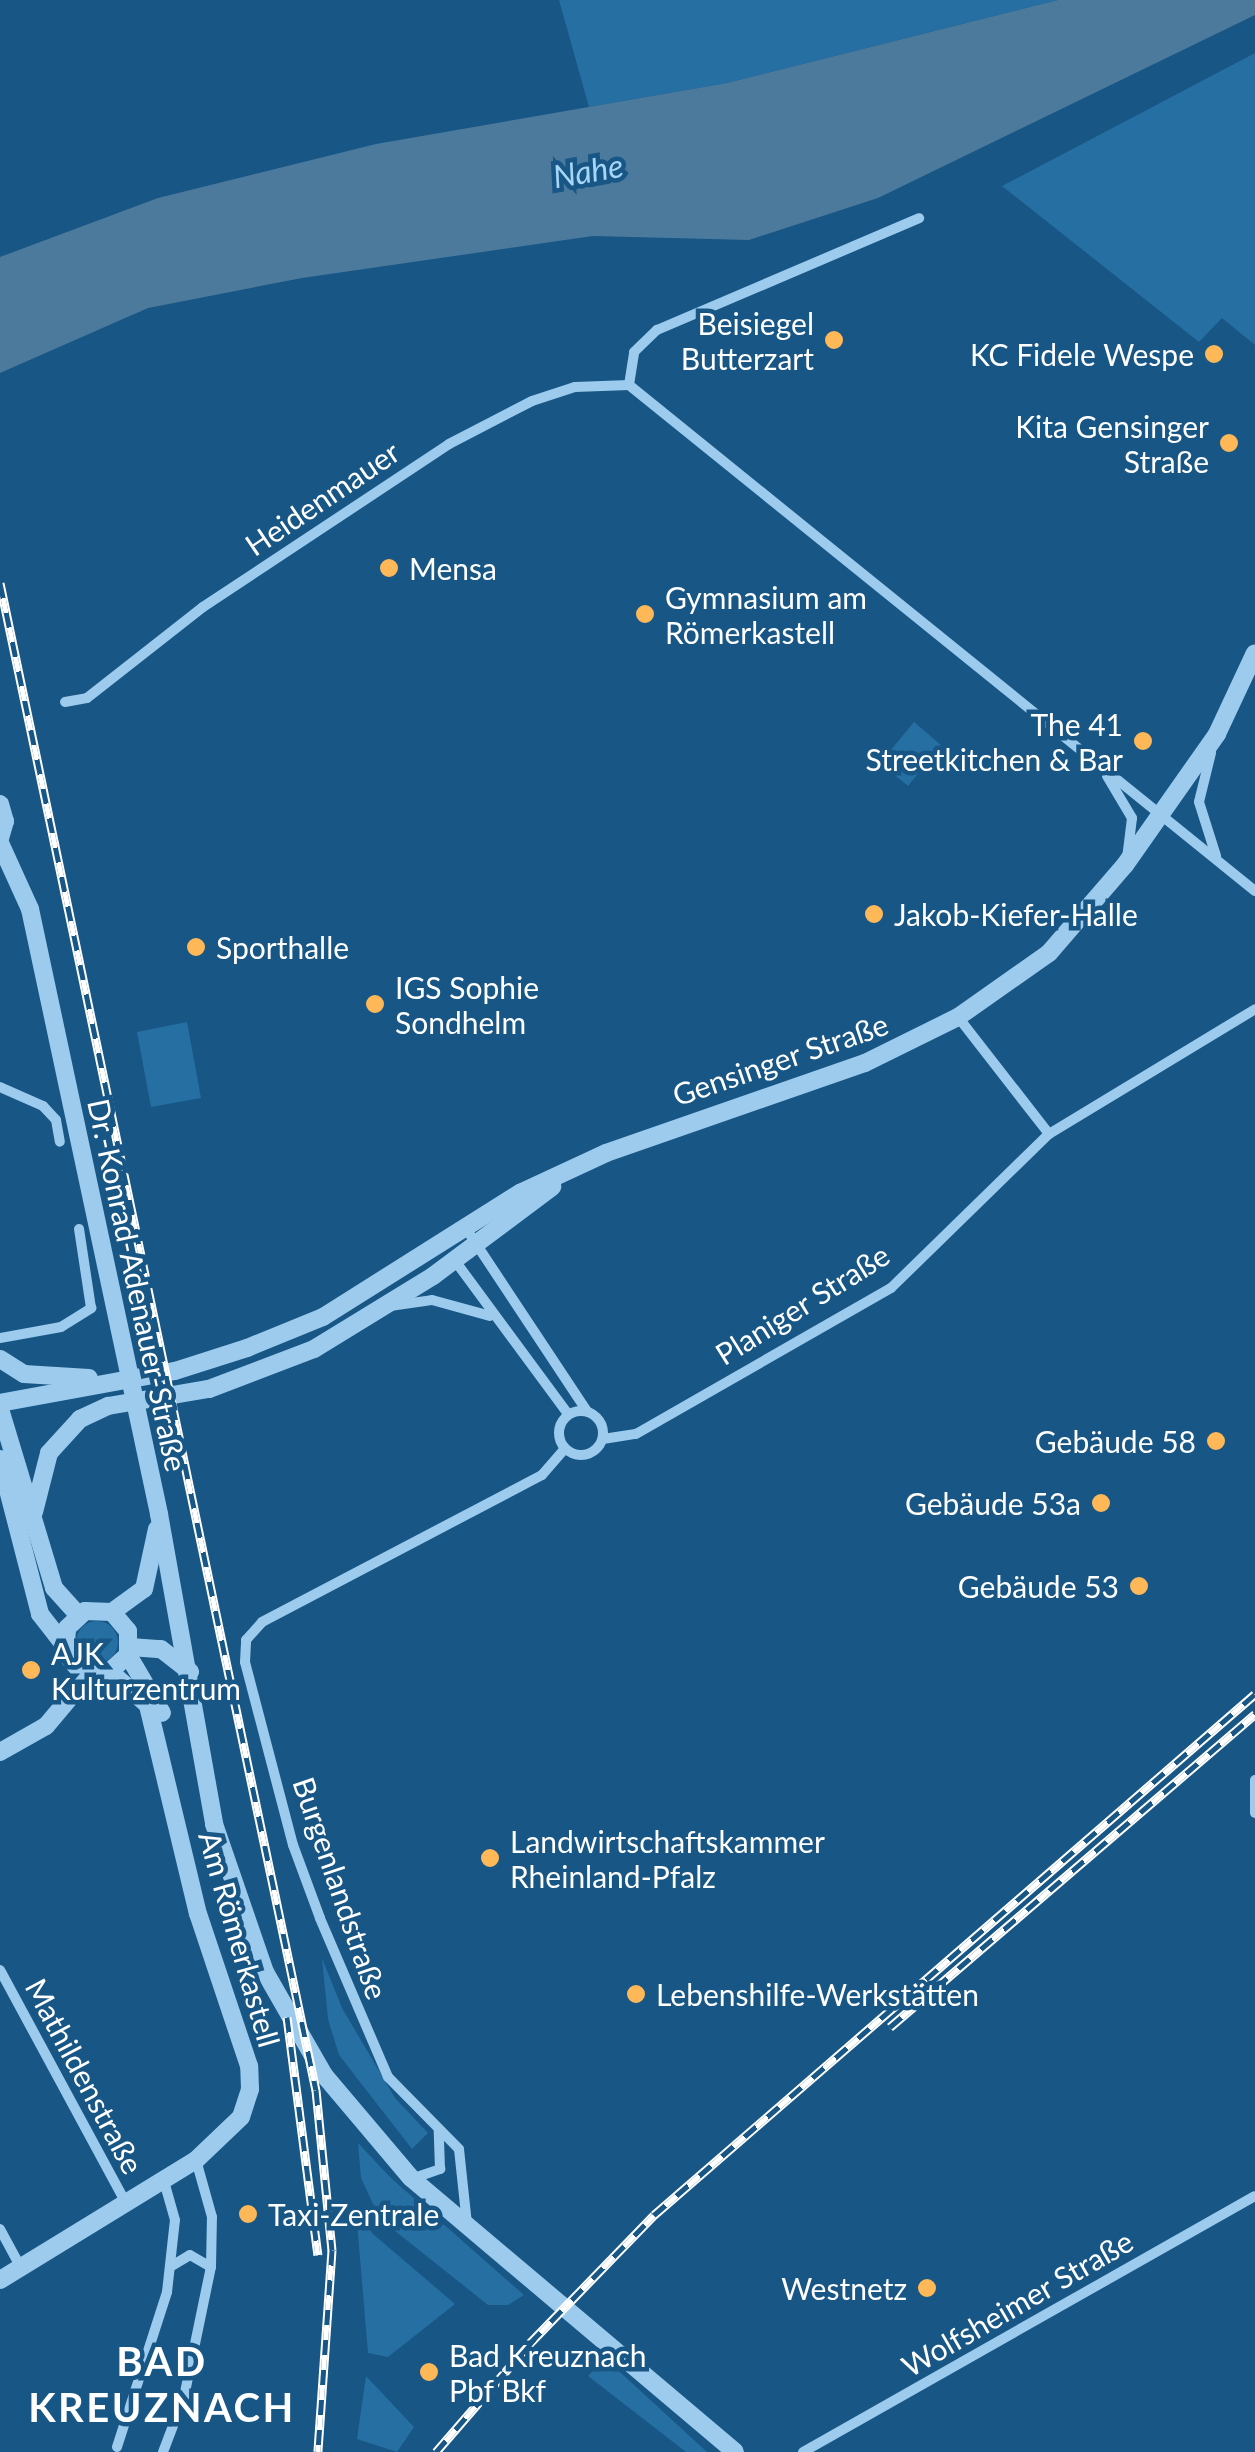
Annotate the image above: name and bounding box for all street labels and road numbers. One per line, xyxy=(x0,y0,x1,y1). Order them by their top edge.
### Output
street label: Heidenmauer xyxy=(238,433,406,563)
street label: Gensinger Straße xyxy=(667,1005,893,1113)
street label: Dr.-Konrad-Adenauer-Straße xyxy=(81,1095,195,1475)
street label: Planiger Straße xyxy=(708,1236,896,1372)
street label: Burgenlandstraße xyxy=(286,1772,396,2004)
street label: Am Römerkastell xyxy=(192,1827,288,2051)
street label: Mathildenstraße xyxy=(18,1972,152,2180)
street label: Wolfsheimer Straße xyxy=(895,2222,1139,2384)

